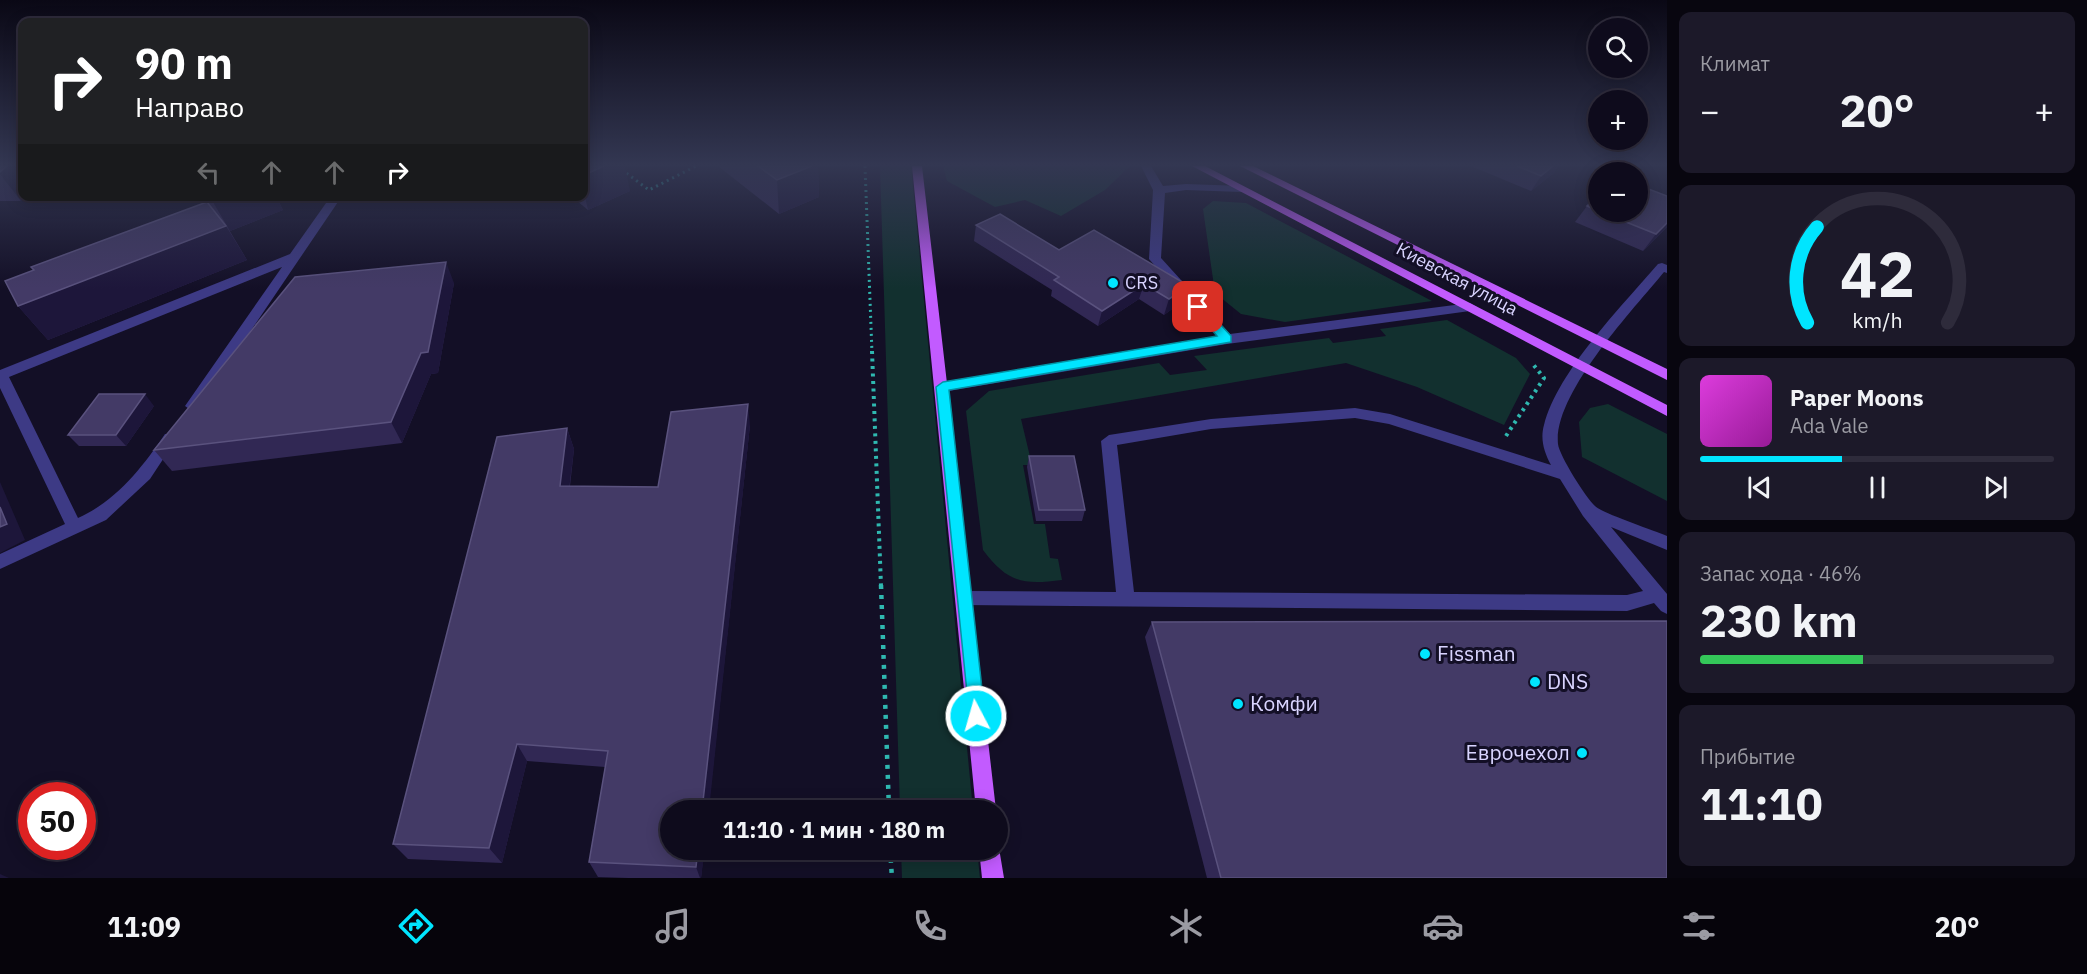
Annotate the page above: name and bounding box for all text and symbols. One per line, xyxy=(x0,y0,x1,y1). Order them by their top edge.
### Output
map controls xyxy=(1588,18,1648,222)
button: search xyxy=(1588,18,1648,78)
text: 90 m xyxy=(135,36,233,91)
icon: right xyxy=(36,42,114,120)
text: Климат xyxy=(1700,50,1770,77)
text: 20° xyxy=(1839,81,1915,139)
text: Направо xyxy=(135,89,244,124)
text: − xyxy=(1700,89,1720,132)
text: + xyxy=(2034,89,2054,132)
button: + xyxy=(1588,90,1648,150)
icon: left xyxy=(192,156,225,189)
icon: ahead xyxy=(255,156,288,189)
icon: ahead xyxy=(318,156,351,189)
icon: right xyxy=(381,156,414,189)
button: − xyxy=(1588,162,1648,222)
text: 42 xyxy=(1840,233,1914,314)
street label: Киевская улица xyxy=(1393,237,1522,320)
place label: CRS xyxy=(1125,271,1158,294)
marker: CRS xyxy=(1106,276,1120,290)
pin xyxy=(1172,281,1223,332)
icon: arrive xyxy=(1181,290,1214,323)
text: km/h xyxy=(1852,306,1902,334)
text: Paper Moons xyxy=(1790,383,1923,412)
text: Ada Vale xyxy=(1790,412,1869,439)
icon: previous xyxy=(1743,471,1776,504)
icon: pause xyxy=(1861,471,1894,504)
icon: next xyxy=(1979,471,2012,504)
text: Запас хода · 46% xyxy=(1700,560,1862,587)
text: 230 km xyxy=(1700,591,1858,649)
place label: Fissman xyxy=(1437,639,1516,667)
marker: Fissman xyxy=(1418,647,1432,661)
place label: DNS xyxy=(1547,667,1588,695)
marker: DNS xyxy=(1528,675,1542,689)
position arrow xyxy=(944,684,1008,748)
place label: Комфи xyxy=(1250,689,1318,717)
marker: Комфи xyxy=(1231,697,1245,711)
place label: Еврочехол xyxy=(1466,738,1570,766)
text: Прибытие xyxy=(1700,743,1795,770)
marker: Еврочехол xyxy=(1575,746,1589,760)
text: 11:10 xyxy=(1700,774,1823,832)
speed limit sign: 50 xyxy=(18,782,96,860)
text: 11:10 · 1 мин · 180 m xyxy=(723,815,945,844)
icon: directions xyxy=(395,905,437,947)
icon: music xyxy=(652,905,694,947)
icon: phone xyxy=(909,905,951,947)
icon: climate xyxy=(1165,905,1207,947)
icon: car xyxy=(1422,905,1464,947)
icon: filters xyxy=(1678,905,1720,947)
text: 11:09 xyxy=(107,909,181,944)
text: 20° xyxy=(1935,909,1980,944)

